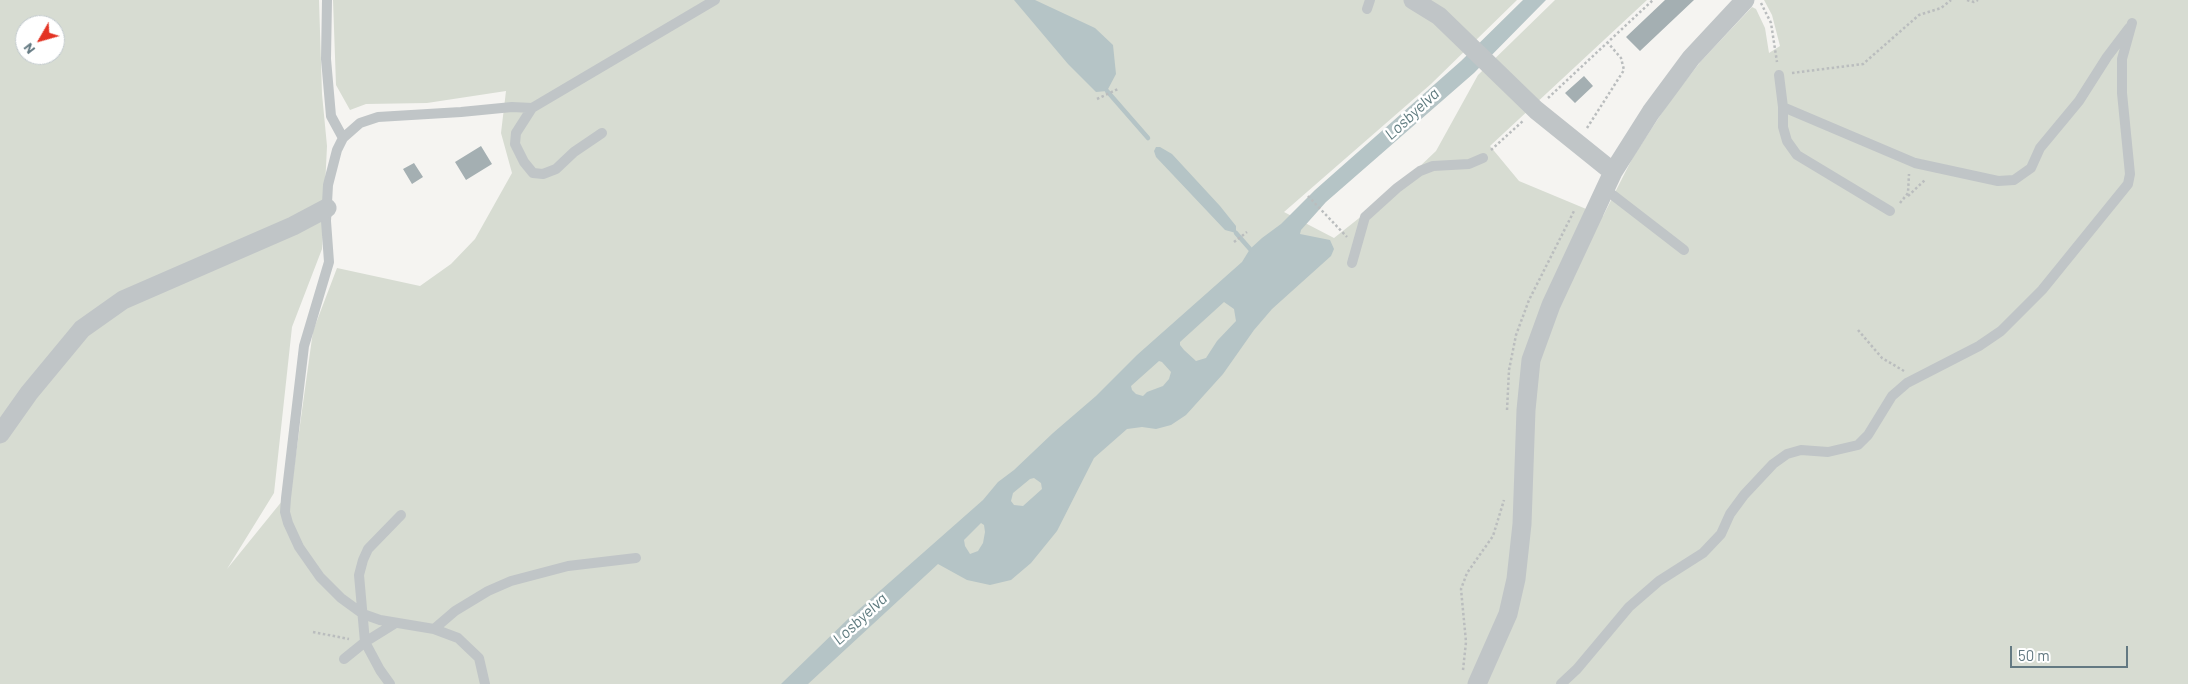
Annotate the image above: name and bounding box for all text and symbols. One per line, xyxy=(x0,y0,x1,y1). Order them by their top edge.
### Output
north arrow xyxy=(15,15,65,65)
text: N xyxy=(19,40,38,58)
water label: Losbyelva xyxy=(1381,84,1443,144)
water label: Losbyelva xyxy=(829,589,891,649)
scale bar xyxy=(2013,636,2130,668)
text: 50 m xyxy=(2018,646,2050,664)

